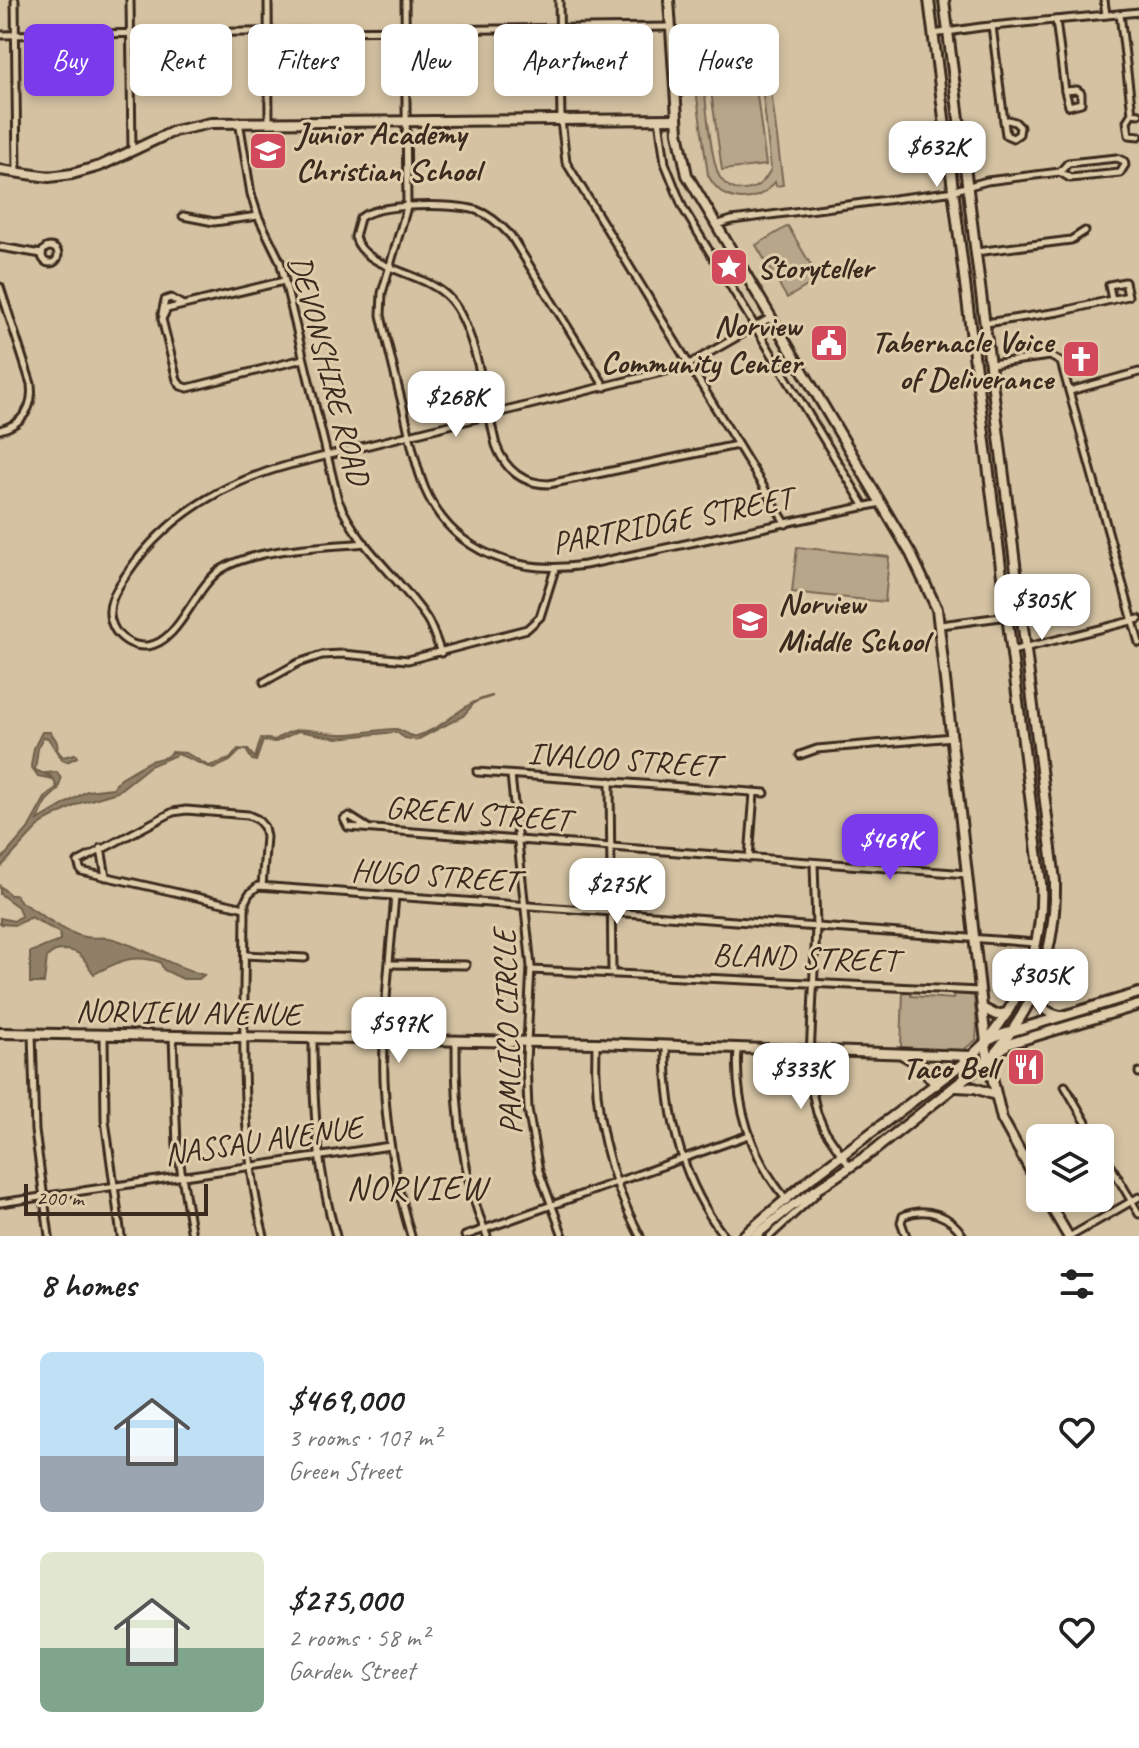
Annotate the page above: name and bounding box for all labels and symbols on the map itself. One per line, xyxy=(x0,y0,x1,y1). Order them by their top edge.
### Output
place label: Junior Academy Christian School xyxy=(294,113,486,191)
pin: $632K xyxy=(881,121,993,189)
school or university icon: Junior Academy Christian School xyxy=(247,130,289,172)
place icon: Storyteller xyxy=(708,246,750,288)
place label: Storyteller xyxy=(757,247,876,288)
street label: DEVONSHIRE ROAD xyxy=(279,251,380,492)
place label: Norview Community Center xyxy=(601,305,804,383)
place label: Tabernacle Voice of Deliverance xyxy=(871,321,1056,399)
public building icon: Norview Community Center xyxy=(808,322,850,364)
church icon: Tabernacle Voice of Deliverance xyxy=(1060,338,1102,380)
pin: $268K xyxy=(400,371,512,439)
street label: PARTRIDGE STREET xyxy=(549,476,802,564)
pin: $305K xyxy=(986,574,1098,642)
place label: Norview Middle School xyxy=(778,583,935,661)
school or university icon: Norview Middle School xyxy=(729,600,771,642)
street label: IVALOO STREET xyxy=(526,732,728,787)
street label: GREEN STREET xyxy=(384,787,578,841)
pin: $469K xyxy=(834,814,946,882)
street label: HUGO STREET xyxy=(350,849,528,902)
pin: $275K xyxy=(561,858,673,926)
street label: PAMLICO CIRCLE xyxy=(483,924,532,1135)
street label: BLAND STREET xyxy=(712,934,906,981)
pin: $305K xyxy=(984,949,1096,1017)
street label: NORVIEW AVENUE xyxy=(75,990,305,1035)
pin: $597K xyxy=(343,997,455,1065)
pin: $333K xyxy=(745,1043,857,1111)
restaurant icon: Taco Bell xyxy=(1005,1046,1047,1088)
place label: Taco Bell xyxy=(902,1047,1004,1088)
street label: NASSAU AVENUE xyxy=(162,1106,369,1175)
district label: NORVIEW xyxy=(347,1166,491,1209)
scale bar xyxy=(24,1180,208,1216)

